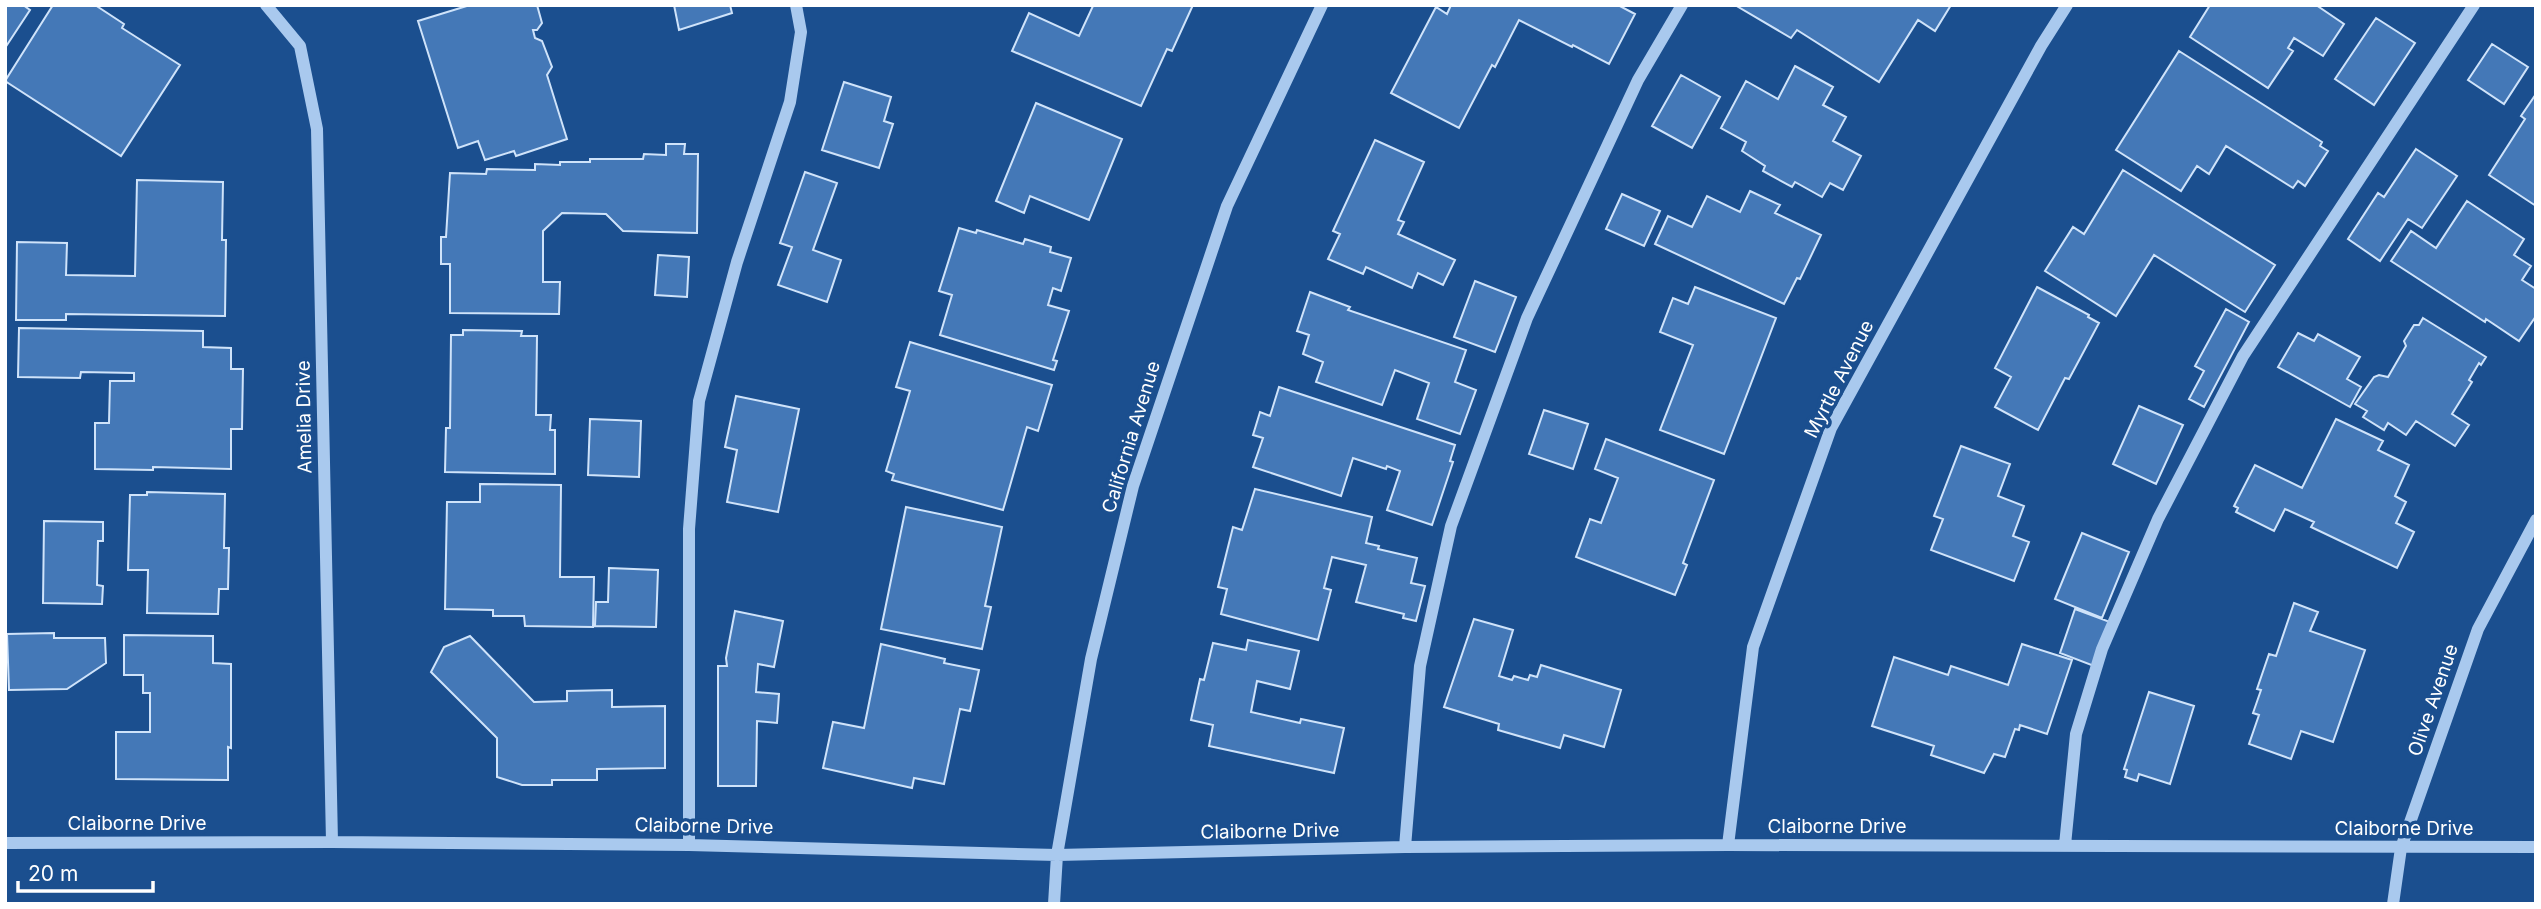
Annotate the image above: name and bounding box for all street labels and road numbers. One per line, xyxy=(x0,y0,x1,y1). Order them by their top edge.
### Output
street label: Myrtle Avenue xyxy=(1799,316,1879,442)
street label: California Avenue xyxy=(1097,358,1165,516)
street label: Amelia Drive xyxy=(292,360,316,474)
street label: Olive Avenue xyxy=(2403,641,2463,759)
street label: Claiborne Drive xyxy=(67,812,207,835)
street label: Claiborne Drive xyxy=(634,813,774,839)
street label: Claiborne Drive xyxy=(1767,815,1907,838)
street label: Claiborne Drive xyxy=(2334,817,2474,840)
street label: Claiborne Drive xyxy=(1200,818,1340,844)

